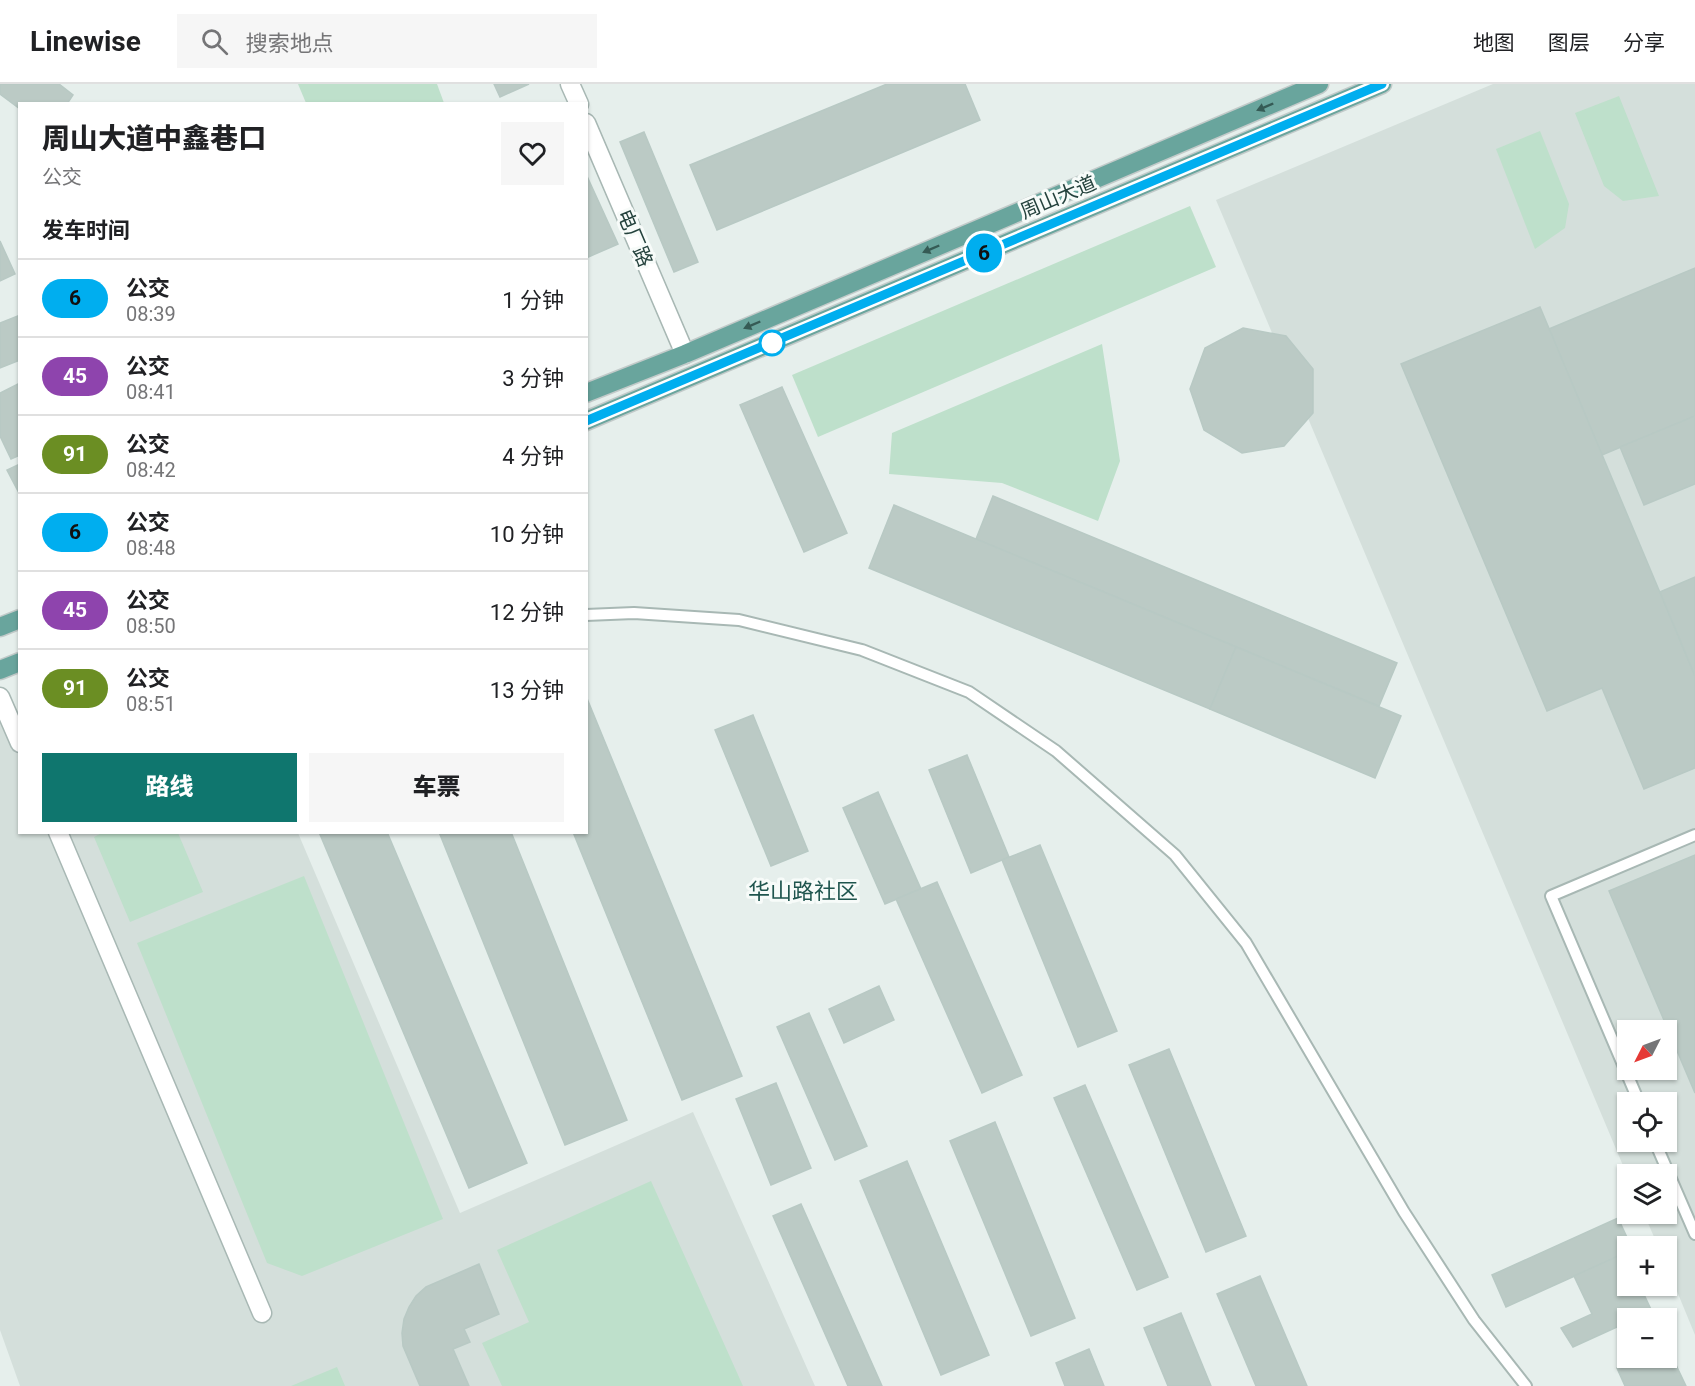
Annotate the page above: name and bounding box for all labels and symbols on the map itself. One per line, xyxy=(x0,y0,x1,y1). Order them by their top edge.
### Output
one-way arrow xyxy=(1256,102,1274,112)
street label: 周山大道 xyxy=(1016,170,1100,224)
street label: 电厂路 xyxy=(612,206,658,270)
line badge: 6 xyxy=(964,234,1004,272)
one-way arrow xyxy=(922,244,940,254)
one-way arrow xyxy=(742,320,760,330)
unlabelled marker xyxy=(759,330,785,356)
district label: 华山路社区 xyxy=(748,879,858,904)
north arrow xyxy=(1617,1020,1677,1080)

